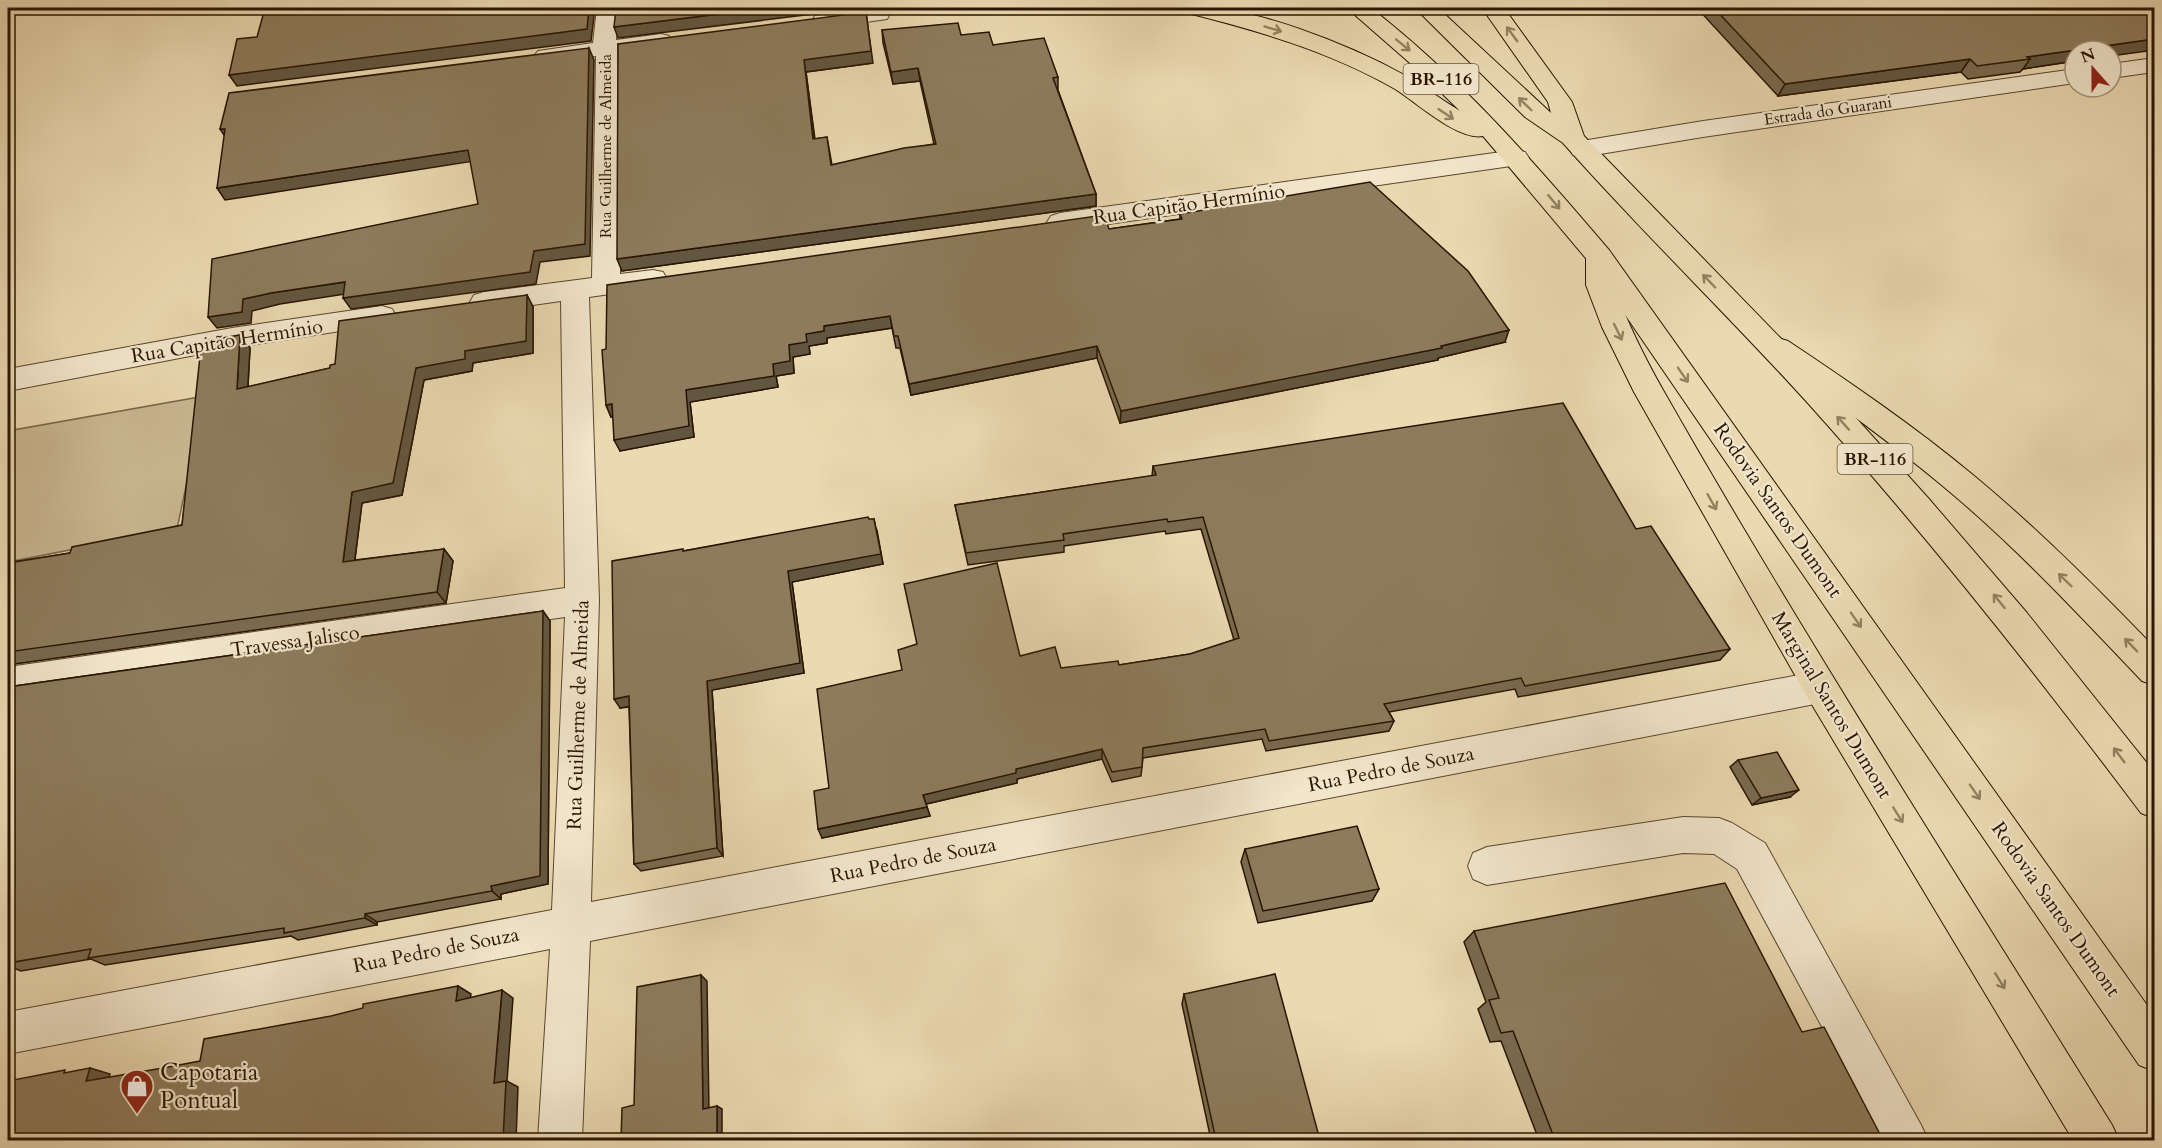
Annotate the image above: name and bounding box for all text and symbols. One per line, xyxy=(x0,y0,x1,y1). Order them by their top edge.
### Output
one-way arrow xyxy=(1263,24,1282,35)
one-way arrow xyxy=(1505,27,1518,43)
one-way arrow xyxy=(1395,38,1411,51)
north arrow xyxy=(2063,39,2123,99)
text: N xyxy=(2078,43,2099,69)
street label: Rua Guilherme de Almeida xyxy=(595,54,617,238)
road number: BR-116 xyxy=(1404,64,1478,94)
street label: Estrada do Guarani xyxy=(1763,91,1894,131)
one-way arrow xyxy=(1518,96,1533,111)
one-way arrow xyxy=(1438,108,1455,121)
street label: Rua Capitão Hermínio xyxy=(1091,177,1287,231)
one-way arrow xyxy=(1547,194,1560,210)
one-way arrow xyxy=(1702,273,1717,288)
street label: Rua Capitão Hermínio xyxy=(129,312,325,369)
one-way arrow xyxy=(1613,322,1625,340)
one-way arrow xyxy=(1677,367,1689,383)
one-way arrow xyxy=(1835,416,1850,431)
street label: Rodovia Santos Dumont xyxy=(1707,417,1849,603)
road number: BR-116 xyxy=(1838,444,1912,474)
one-way arrow xyxy=(1707,494,1719,511)
one-way arrow xyxy=(2057,572,2072,587)
one-way arrow xyxy=(1992,594,2005,610)
street label: Rua Guilherme de Almeida xyxy=(560,599,596,831)
street label: Marginal Santos Dumont xyxy=(1765,606,1899,804)
one-way arrow xyxy=(1850,612,1862,628)
street label: Travessa Jalisco xyxy=(229,619,361,663)
one-way arrow xyxy=(2123,638,2138,653)
street label: Rua Pedro de Souza xyxy=(1306,740,1477,798)
one-way arrow xyxy=(2113,747,2126,763)
one-way arrow xyxy=(1969,783,1981,799)
one-way arrow xyxy=(1892,806,1904,823)
street label: Rodovia Santos Dumont xyxy=(1985,816,2127,1002)
street label: Rua Pedro de Souza xyxy=(828,831,999,889)
street label: Rua Pedro de Souza xyxy=(351,921,522,979)
one-way arrow xyxy=(1994,972,2006,989)
place label: Capotaria Pontual xyxy=(160,1056,259,1117)
shop icon: Capotaria Pontual xyxy=(119,1068,155,1115)

